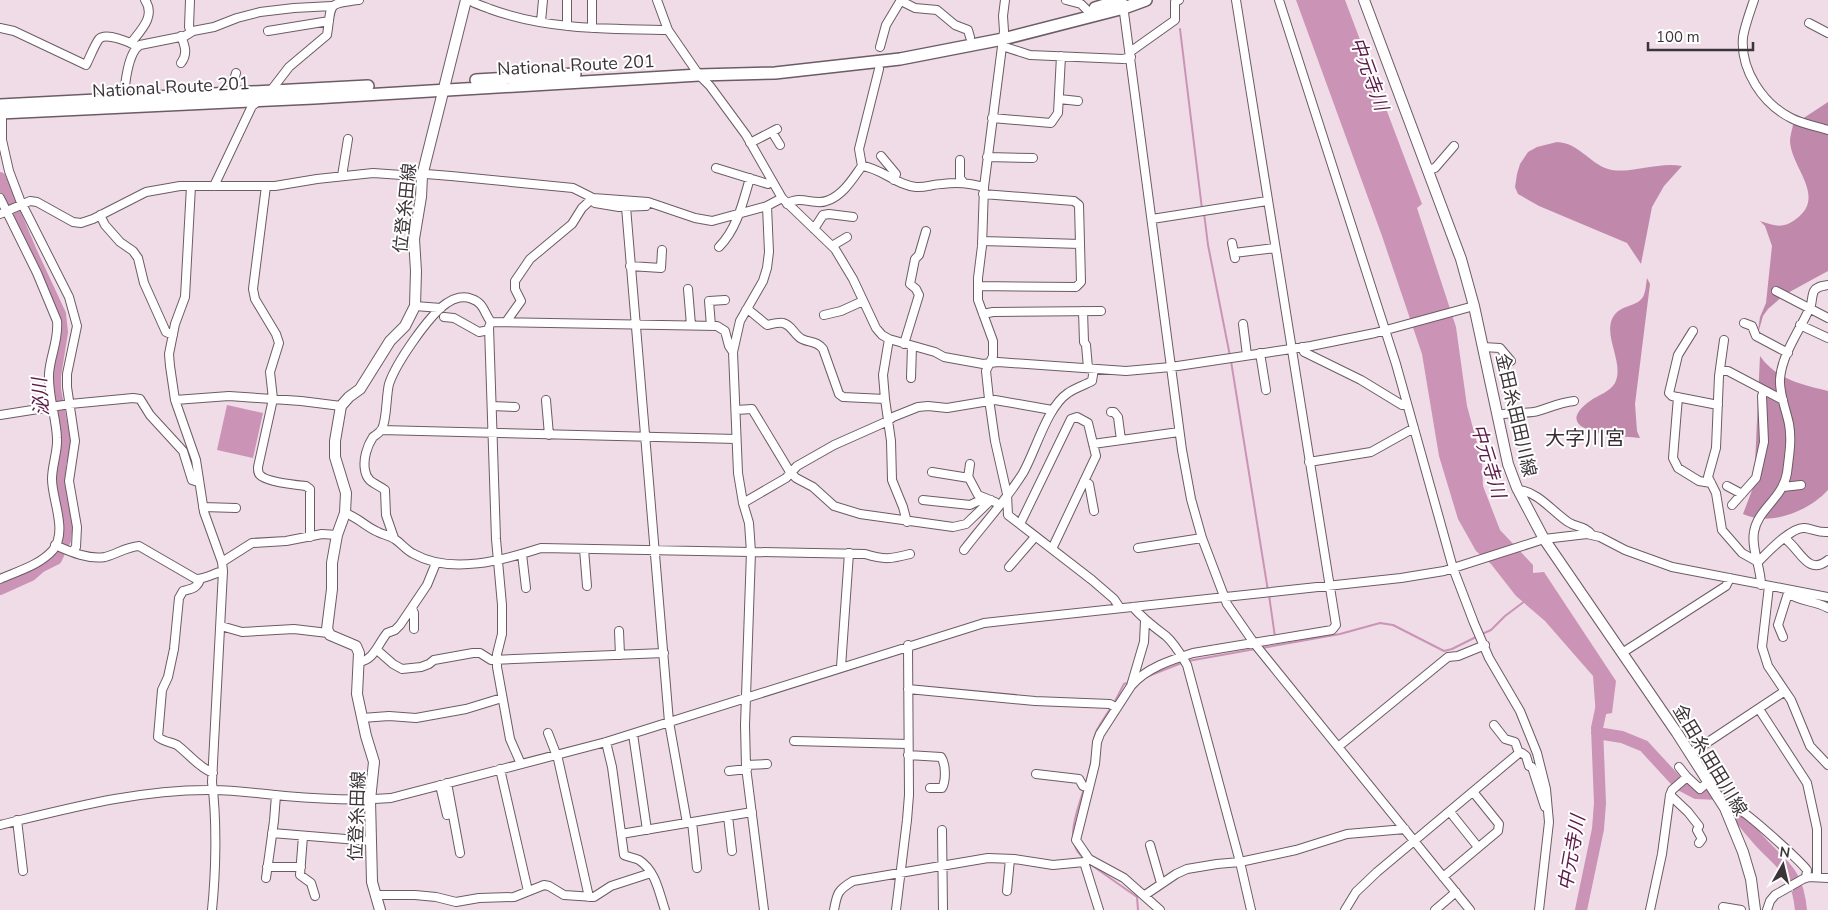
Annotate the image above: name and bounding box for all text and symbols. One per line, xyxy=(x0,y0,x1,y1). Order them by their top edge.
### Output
scale bar xyxy=(1648,20,1753,52)
text: 100 m xyxy=(1656,27,1700,47)
water label: 中元寺川 xyxy=(1344,34,1395,116)
street label: National Route 201 xyxy=(497,49,655,81)
street label: National Route 201 xyxy=(92,71,250,103)
street label: 位登糸田線 xyxy=(388,162,422,254)
street label: 金田糸田田川線 xyxy=(1490,351,1542,479)
water label: 泌川 xyxy=(27,375,55,417)
water label: 中元寺川 xyxy=(1464,421,1512,503)
district label: 大字川宮 xyxy=(1545,425,1625,452)
street label: 金田糸田田川線 xyxy=(1667,700,1753,820)
street label: 位登糸田線 xyxy=(343,771,371,861)
water label: 中元寺川 xyxy=(1553,811,1592,893)
north arrow xyxy=(1758,840,1808,890)
text: N xyxy=(1778,842,1791,863)

